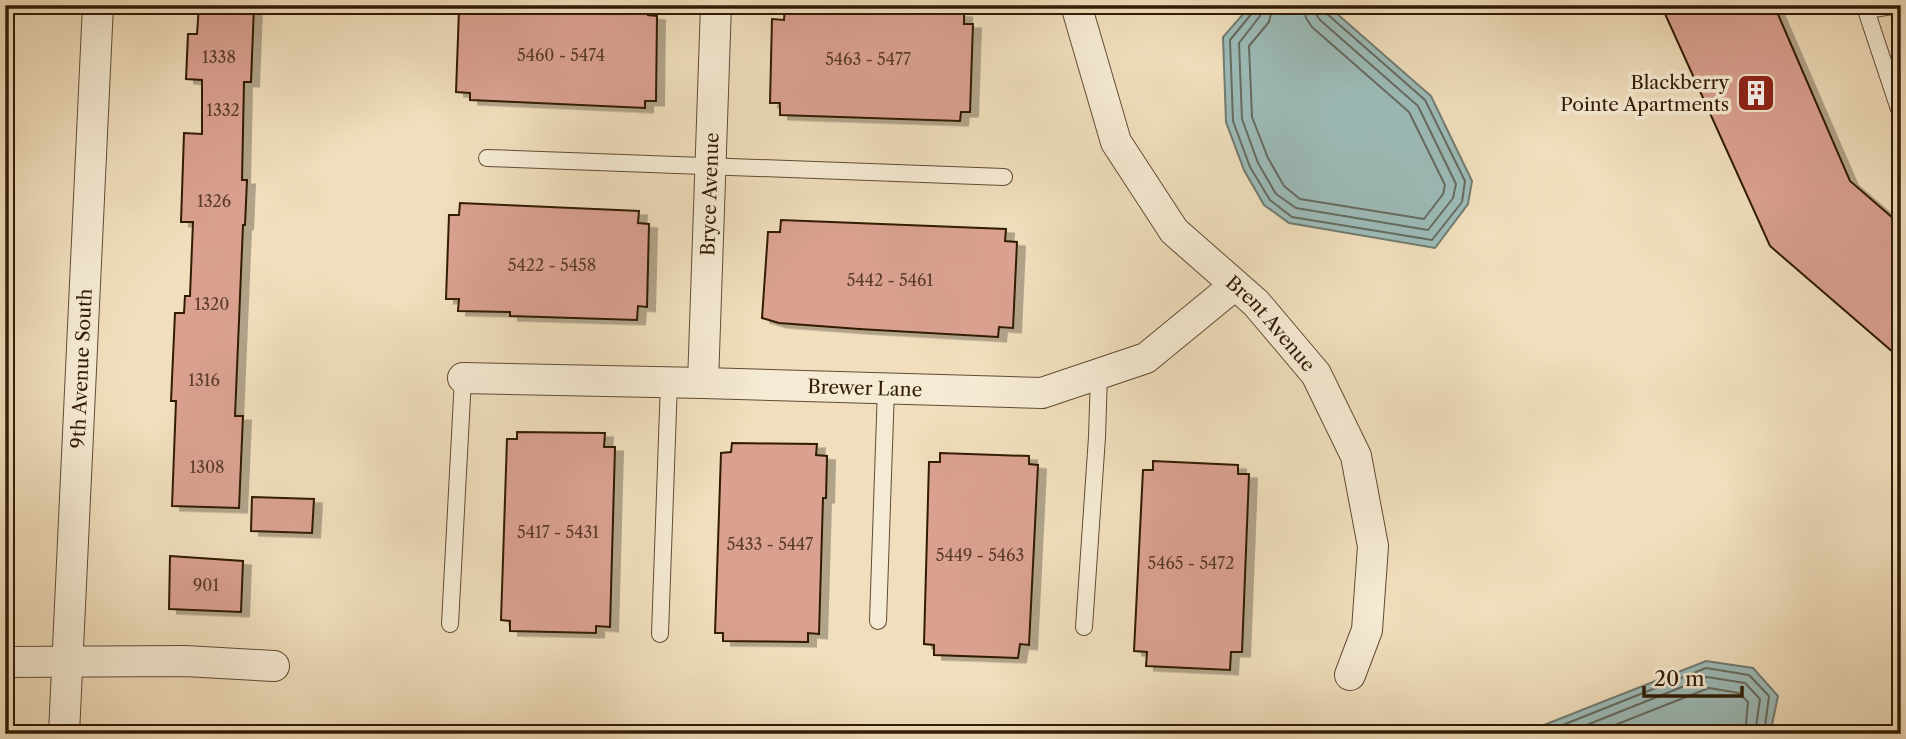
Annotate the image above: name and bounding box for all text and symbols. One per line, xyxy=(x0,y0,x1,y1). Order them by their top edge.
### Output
house number: 5460 - 5474 xyxy=(517,45,605,65)
house number: 1338 xyxy=(202,47,236,67)
house number: 5463 - 5477 xyxy=(825,49,911,69)
place label: Blackberry Pointe Apartments xyxy=(1560,71,1729,116)
building icon: Blackberry Pointe Apartments xyxy=(1735,72,1777,114)
house number: 1332 xyxy=(206,100,240,120)
street label: Bryce Avenue xyxy=(696,132,724,256)
house number: 1326 xyxy=(197,191,231,211)
house number: 5422 - 5458 xyxy=(508,255,596,275)
house number: 5442 - 5461 xyxy=(847,270,933,290)
street label: Brent Avenue xyxy=(1221,271,1320,376)
street label: 9th Avenue South xyxy=(66,288,97,449)
house number: 1320 xyxy=(195,294,229,314)
house number: 1316 xyxy=(188,370,220,390)
street label: Brewer Lane xyxy=(807,375,923,401)
house number: 1308 xyxy=(189,457,225,477)
house number: 5417 - 5431 xyxy=(517,522,599,542)
house number: 5433 - 5447 xyxy=(727,534,813,554)
house number: 5449 - 5463 xyxy=(936,545,1024,565)
house number: 5465 - 5472 xyxy=(1148,553,1234,573)
house number: 901 xyxy=(193,575,219,595)
scale bar xyxy=(1644,655,1742,699)
text: 20 m xyxy=(1654,666,1705,691)

